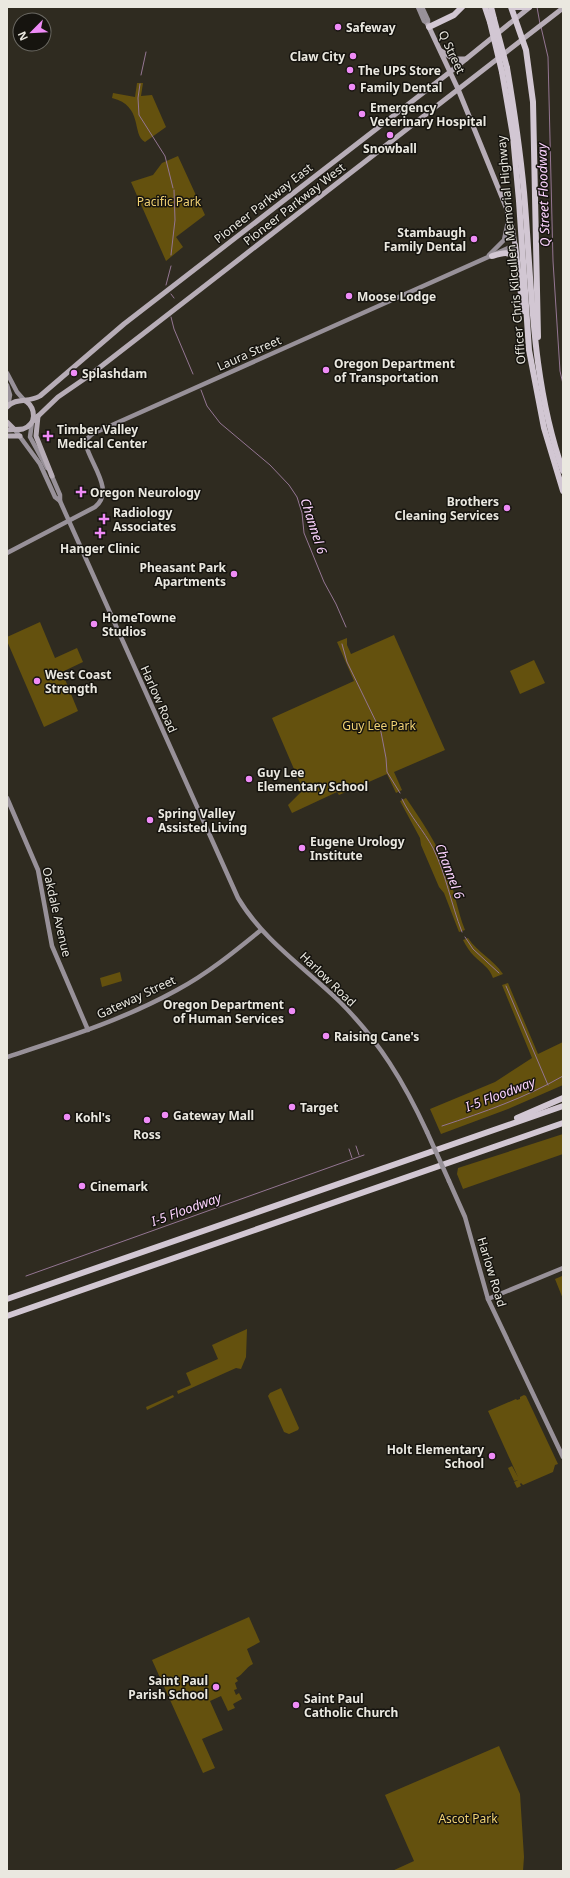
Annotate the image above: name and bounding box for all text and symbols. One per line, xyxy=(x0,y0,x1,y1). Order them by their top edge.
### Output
north arrow xyxy=(12,12,52,52)
place label: Safeway xyxy=(346,19,396,36)
marker: Safeway xyxy=(333,22,343,32)
street label: Q Street xyxy=(435,28,470,77)
text: N xyxy=(14,29,31,43)
place label: Claw City xyxy=(290,48,345,65)
marker: Claw City xyxy=(348,51,358,61)
place label: The UPS Store xyxy=(358,62,441,79)
marker: The UPS Store xyxy=(345,65,355,75)
place label: Family Dental xyxy=(360,79,442,96)
marker: Family Dental xyxy=(347,82,357,92)
place label: Emergency Veterinary Hospital xyxy=(370,99,486,130)
marker: Emergency Veterinary Hospital xyxy=(357,109,367,119)
marker: Snowball xyxy=(385,130,395,140)
street label: Officer Chris Kilcullen Memorial Highway xyxy=(492,134,529,365)
place label: Snowball xyxy=(363,140,417,157)
water label: Q Street Floodway xyxy=(532,142,554,247)
street label: Pioneer Parkway West xyxy=(239,158,349,249)
street label: Pioneer Parkway East xyxy=(210,159,316,247)
park label: Pacific Park xyxy=(137,193,202,210)
place label: Stambaugh Family Dental xyxy=(384,224,466,255)
marker: Stambaugh Family Dental xyxy=(469,234,479,244)
place label: Moose Lodge xyxy=(357,288,436,305)
marker: Moose Lodge xyxy=(344,291,354,301)
street label: Laura Street xyxy=(214,331,284,375)
place label: Oregon Department of Transportation xyxy=(334,355,455,386)
place label: Splashdam xyxy=(82,365,147,382)
marker: Oregon Department of Transportation xyxy=(321,365,331,375)
marker: Splashdam xyxy=(69,368,79,378)
place label: Timber Valley Medical Center xyxy=(57,421,148,452)
marker: Timber Valley Medical Center xyxy=(42,430,54,442)
place label: Oregon Neurology xyxy=(90,484,201,501)
marker: Oregon Neurology xyxy=(75,486,87,498)
place label: Brothers Cleaning Services xyxy=(395,493,499,524)
water label: Channel 6 xyxy=(296,496,332,557)
marker: Brothers Cleaning Services xyxy=(502,503,512,513)
place label: Radiology Associates xyxy=(113,504,176,535)
marker: Radiology Associates xyxy=(98,513,110,525)
marker: Hanger Clinic xyxy=(94,527,106,539)
place label: Hanger Clinic xyxy=(60,540,140,557)
place label: Pheasant Park Apartments xyxy=(140,559,227,590)
marker: Pheasant Park Apartments xyxy=(229,569,239,579)
place label: HomeTowne Studios xyxy=(102,609,176,640)
marker: HomeTowne Studios xyxy=(89,619,99,629)
street label: Harlow Road xyxy=(137,663,181,735)
place label: West Coast Strength xyxy=(45,666,112,697)
marker: West Coast Strength xyxy=(32,676,42,686)
park label: Guy Lee Park xyxy=(342,717,416,734)
place label: Guy Lee Elementary School xyxy=(257,764,368,795)
marker: Guy Lee Elementary School xyxy=(244,774,254,784)
place label: Spring Valley Assisted Living xyxy=(158,805,247,836)
marker: Spring Valley Assisted Living xyxy=(145,815,155,825)
place label: Eugene Urology Institute xyxy=(310,833,405,864)
water label: Channel 6 xyxy=(431,841,469,902)
marker: Eugene Urology Institute xyxy=(297,843,307,853)
street label: Oakdale Avenue xyxy=(38,865,76,959)
street label: Harlow Road xyxy=(296,948,360,1010)
street label: Gateway Street xyxy=(94,971,179,1023)
place label: Oregon Department of Human Services xyxy=(163,996,284,1027)
marker: Oregon Department of Human Services xyxy=(287,1006,297,1016)
place label: Raising Cane's xyxy=(334,1028,419,1045)
marker: Raising Cane's xyxy=(321,1031,331,1041)
water label: I-5 Floodway xyxy=(462,1072,538,1116)
place label: Target xyxy=(300,1099,338,1116)
marker: Target xyxy=(287,1102,297,1112)
place label: Gateway Mall xyxy=(173,1107,254,1124)
place label: Kohl's xyxy=(75,1109,111,1126)
marker: Gateway Mall xyxy=(160,1110,170,1120)
marker: Kohl's xyxy=(62,1112,72,1122)
marker: Ross xyxy=(142,1115,152,1125)
place label: Ross xyxy=(133,1126,161,1143)
place label: Cinemark xyxy=(90,1178,149,1195)
marker: Cinemark xyxy=(77,1181,87,1191)
water label: I-5 Floodway xyxy=(147,1188,224,1230)
street label: Harlow Road xyxy=(473,1235,511,1309)
place label: Holt Elementary School xyxy=(387,1441,484,1472)
marker: Holt Elementary School xyxy=(487,1451,497,1461)
place label: Saint Paul Parish School xyxy=(128,1672,208,1703)
marker: Saint Paul Parish School xyxy=(211,1682,221,1692)
place label: Saint Paul Catholic Church xyxy=(304,1690,398,1721)
marker: Saint Paul Catholic Church xyxy=(291,1700,301,1710)
park label: Ascot Park xyxy=(438,1810,498,1827)

